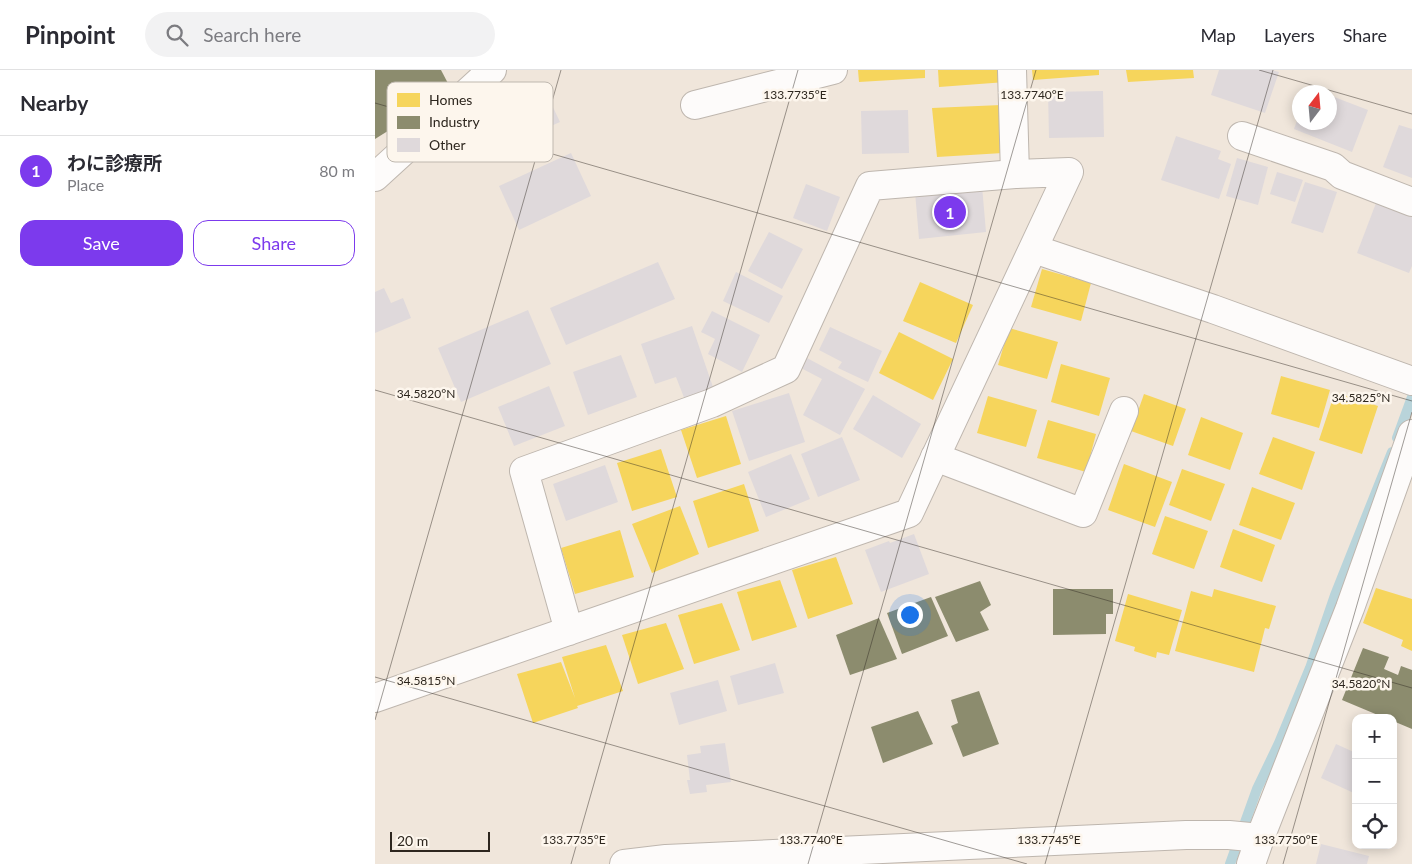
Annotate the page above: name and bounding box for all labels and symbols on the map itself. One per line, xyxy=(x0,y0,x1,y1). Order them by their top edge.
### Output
legend xyxy=(387,82,553,162)
north arrow xyxy=(1292,85,1337,130)
text: 133.7735°E xyxy=(763,87,827,102)
text: 133.7740°E xyxy=(1000,87,1064,102)
text: Homes xyxy=(429,91,472,108)
text: Industry xyxy=(429,113,480,130)
text: Other xyxy=(429,136,466,153)
pin: 1 xyxy=(934,193,966,231)
text: 34.5820°N xyxy=(397,386,455,401)
text: 34.5825°N xyxy=(1332,390,1390,405)
your location xyxy=(897,602,923,628)
text: 34.5815°N xyxy=(397,673,455,688)
text: 34.5820°N xyxy=(1332,676,1390,691)
scale bar xyxy=(390,829,490,852)
text: 133.7735°E xyxy=(542,832,606,847)
text: 133.7740°E xyxy=(779,832,843,847)
text: 133.7745°E xyxy=(1017,832,1081,847)
text: 133.7750°E xyxy=(1254,832,1318,847)

